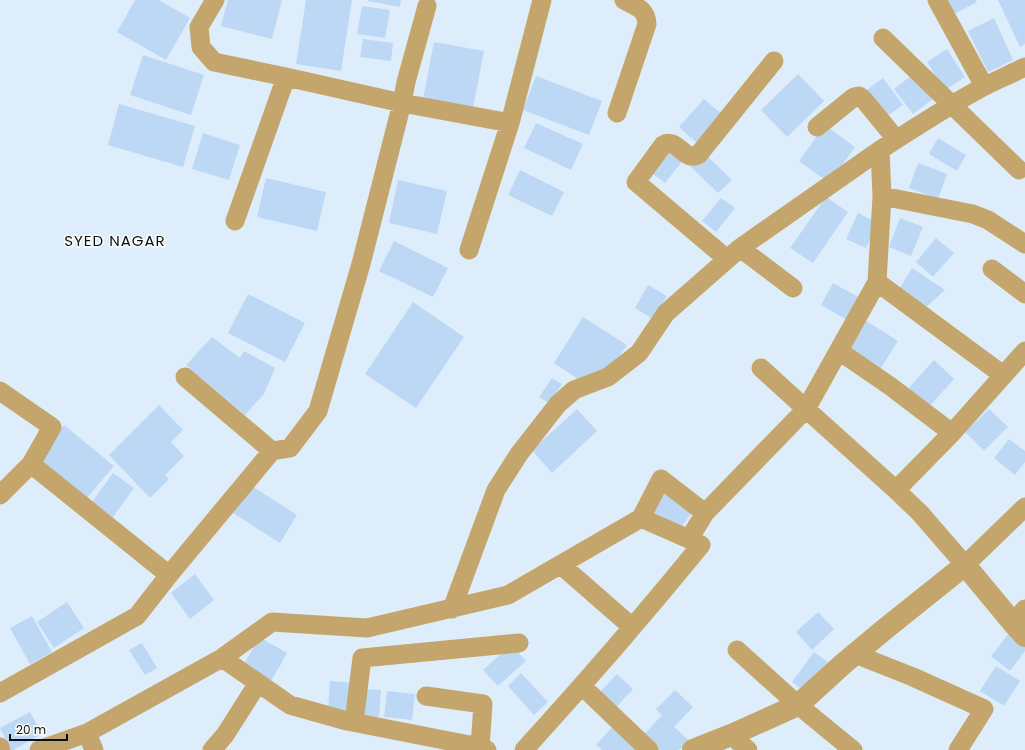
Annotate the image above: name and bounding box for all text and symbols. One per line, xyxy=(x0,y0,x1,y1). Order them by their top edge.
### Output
district label: SYED NAGAR xyxy=(64,230,166,251)
scale bar xyxy=(10,716,67,742)
text: 20 m xyxy=(16,721,46,738)

